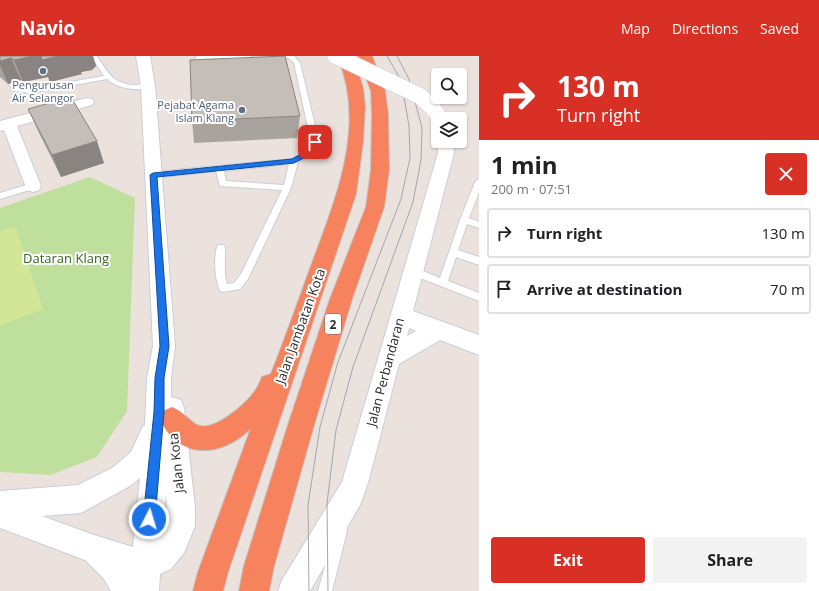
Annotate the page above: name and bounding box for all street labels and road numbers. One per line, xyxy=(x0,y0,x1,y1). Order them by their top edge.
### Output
street label: Jalan Jambatan Kota xyxy=(270,266,329,388)
road number: 2 xyxy=(325,314,341,334)
street label: Jalan Perbandaran xyxy=(361,316,408,430)
street label: Jalan Kota xyxy=(164,432,188,496)

